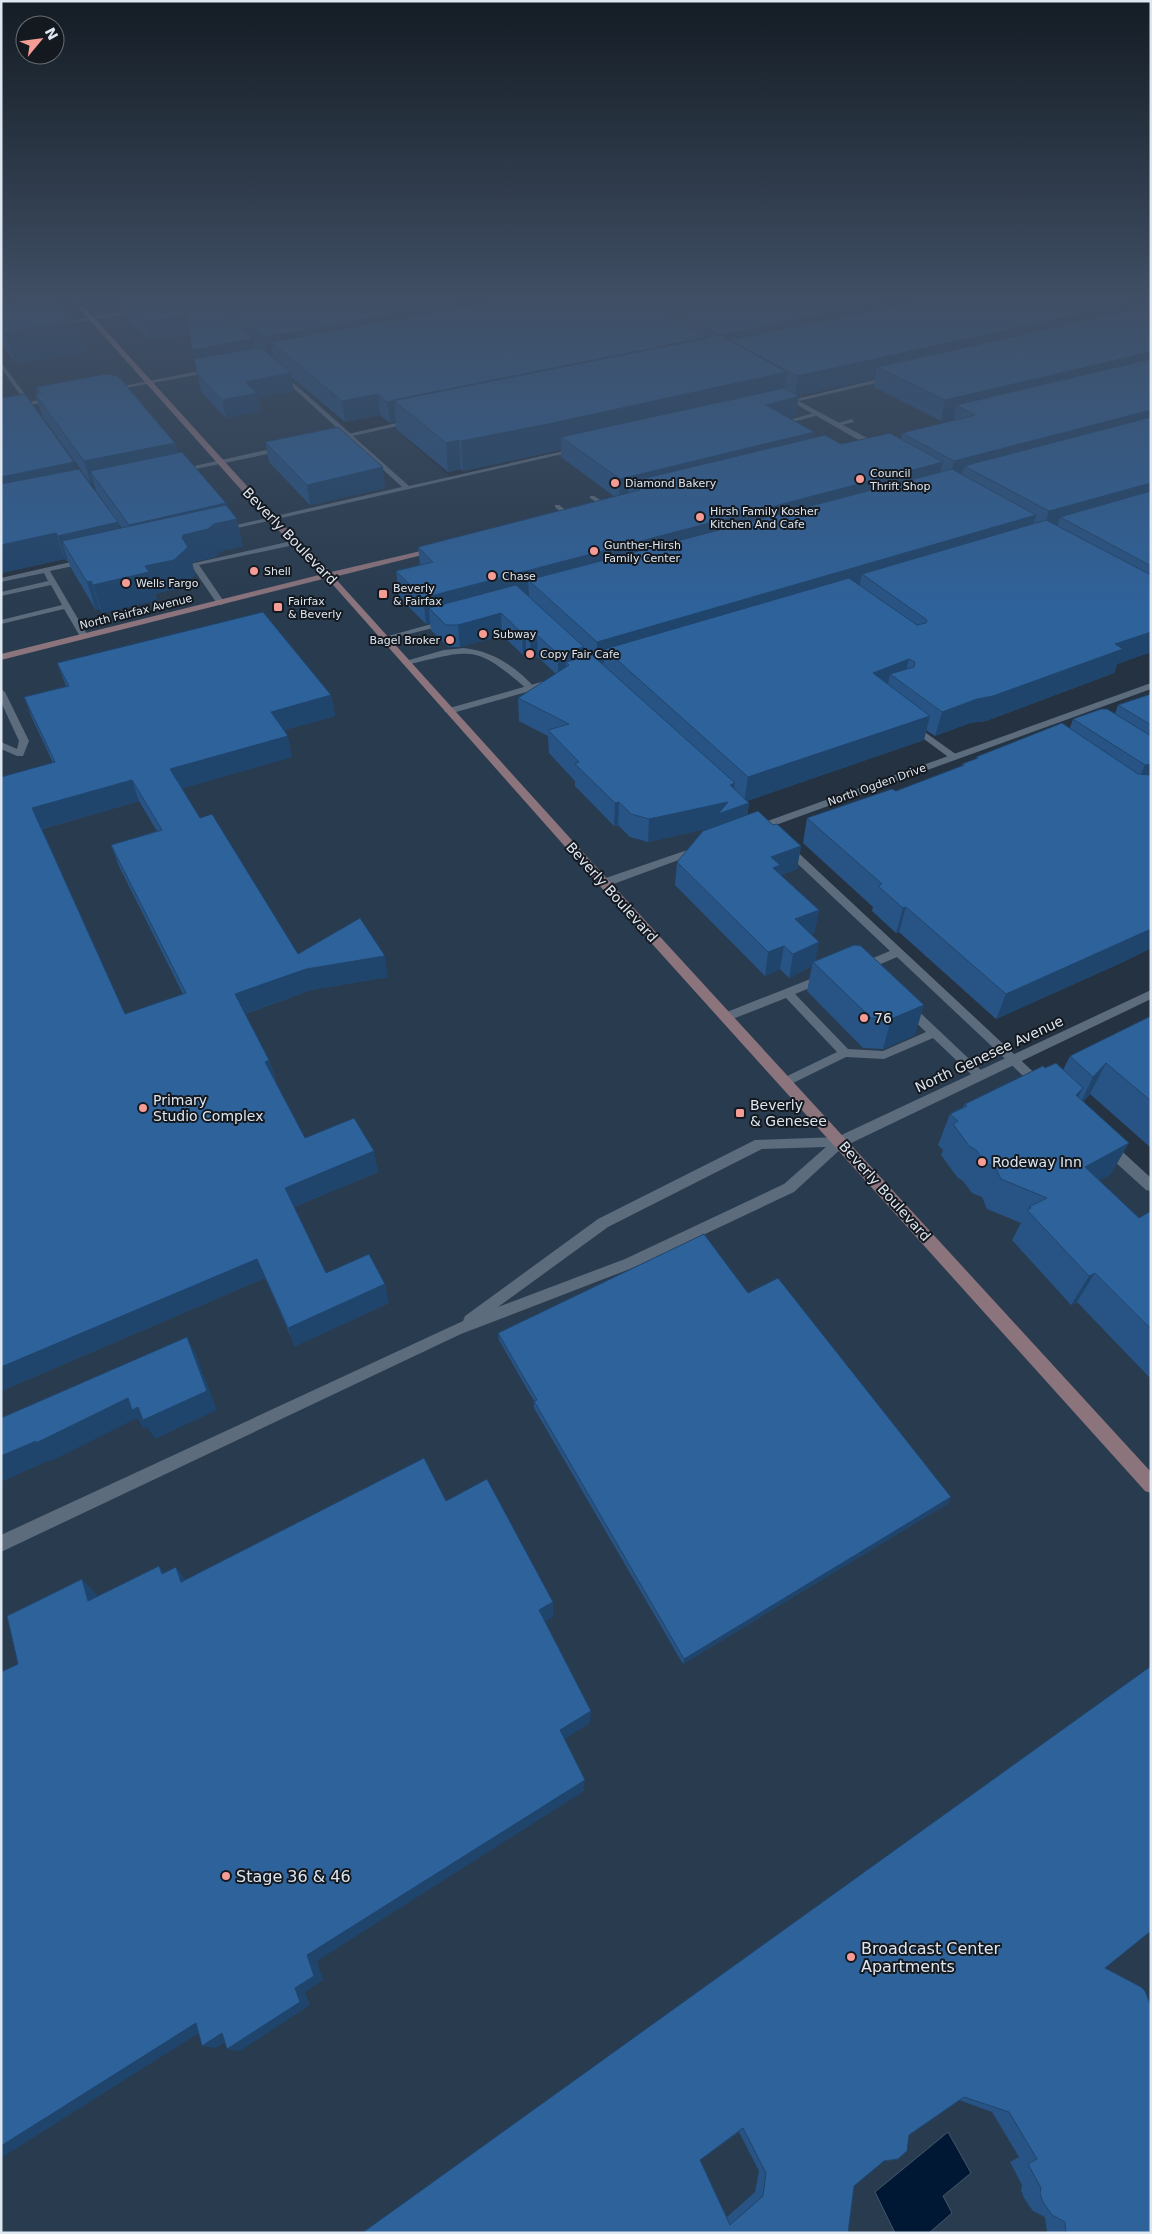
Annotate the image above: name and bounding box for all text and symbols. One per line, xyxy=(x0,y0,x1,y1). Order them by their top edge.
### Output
north arrow xyxy=(15,15,65,65)
text: N xyxy=(42,25,61,43)
place label: Council Thrift Shop xyxy=(869,467,930,493)
marker: Council Thrift Shop xyxy=(854,473,866,485)
marker: Diamond Bakery xyxy=(609,477,621,489)
place label: Diamond Bakery xyxy=(625,477,717,490)
street label: Beverly Boulevard xyxy=(240,484,340,588)
place label: Hirsh Family Kosher Kitchen And Cafe xyxy=(710,505,819,531)
marker: Hirsh Family Kosher Kitchen And Cafe xyxy=(694,511,706,523)
place label: Gunther-Hirsh Family Center xyxy=(604,539,681,565)
marker: Gunther-Hirsh Family Center xyxy=(588,545,600,557)
marker: Shell xyxy=(248,565,260,577)
place label: Shell xyxy=(264,565,291,578)
marker: Chase xyxy=(486,570,498,582)
place label: Chase xyxy=(502,570,536,583)
marker: Wells Fargo xyxy=(120,577,132,589)
place label: Wells Fargo xyxy=(136,577,199,590)
place label: Beverly & Fairfax xyxy=(393,582,442,608)
marker: Beverly & Fairfax xyxy=(377,588,389,600)
street label: North Fairfax Avenue xyxy=(78,592,194,632)
place label: Fairfax & Beverly xyxy=(288,595,342,621)
marker: Fairfax & Beverly xyxy=(272,601,284,613)
marker: Subway xyxy=(477,628,489,640)
place label: Subway xyxy=(493,628,537,641)
place label: Bagel Broker xyxy=(370,634,440,647)
marker: Bagel Broker xyxy=(444,634,456,646)
marker: Copy Fair Cafe xyxy=(524,648,536,660)
place label: Copy Fair Cafe xyxy=(540,648,620,661)
street label: North Ogden Drive xyxy=(826,761,928,809)
street label: Beverly Boulevard xyxy=(563,839,661,945)
place label: 76 xyxy=(874,1010,892,1026)
marker: 76 xyxy=(858,1012,870,1024)
street label: North Genesee Avenue xyxy=(912,1013,1066,1095)
place label: Primary Studio Complex xyxy=(153,1092,263,1124)
place label: Beverly & Genesee xyxy=(750,1097,827,1129)
marker: Primary Studio Complex xyxy=(137,1102,149,1114)
marker: Beverly & Genesee xyxy=(734,1107,746,1119)
street label: Beverly Boulevard xyxy=(836,1138,934,1244)
place label: Rodeway Inn xyxy=(992,1154,1082,1170)
marker: Rodeway Inn xyxy=(976,1156,988,1168)
place label: Stage 36 & 46 xyxy=(236,1867,351,1886)
marker: Stage 36 & 46 xyxy=(220,1870,232,1882)
place label: Broadcast Center Apartments xyxy=(861,1939,1001,1976)
marker: Broadcast Center Apartments xyxy=(845,1951,857,1963)

